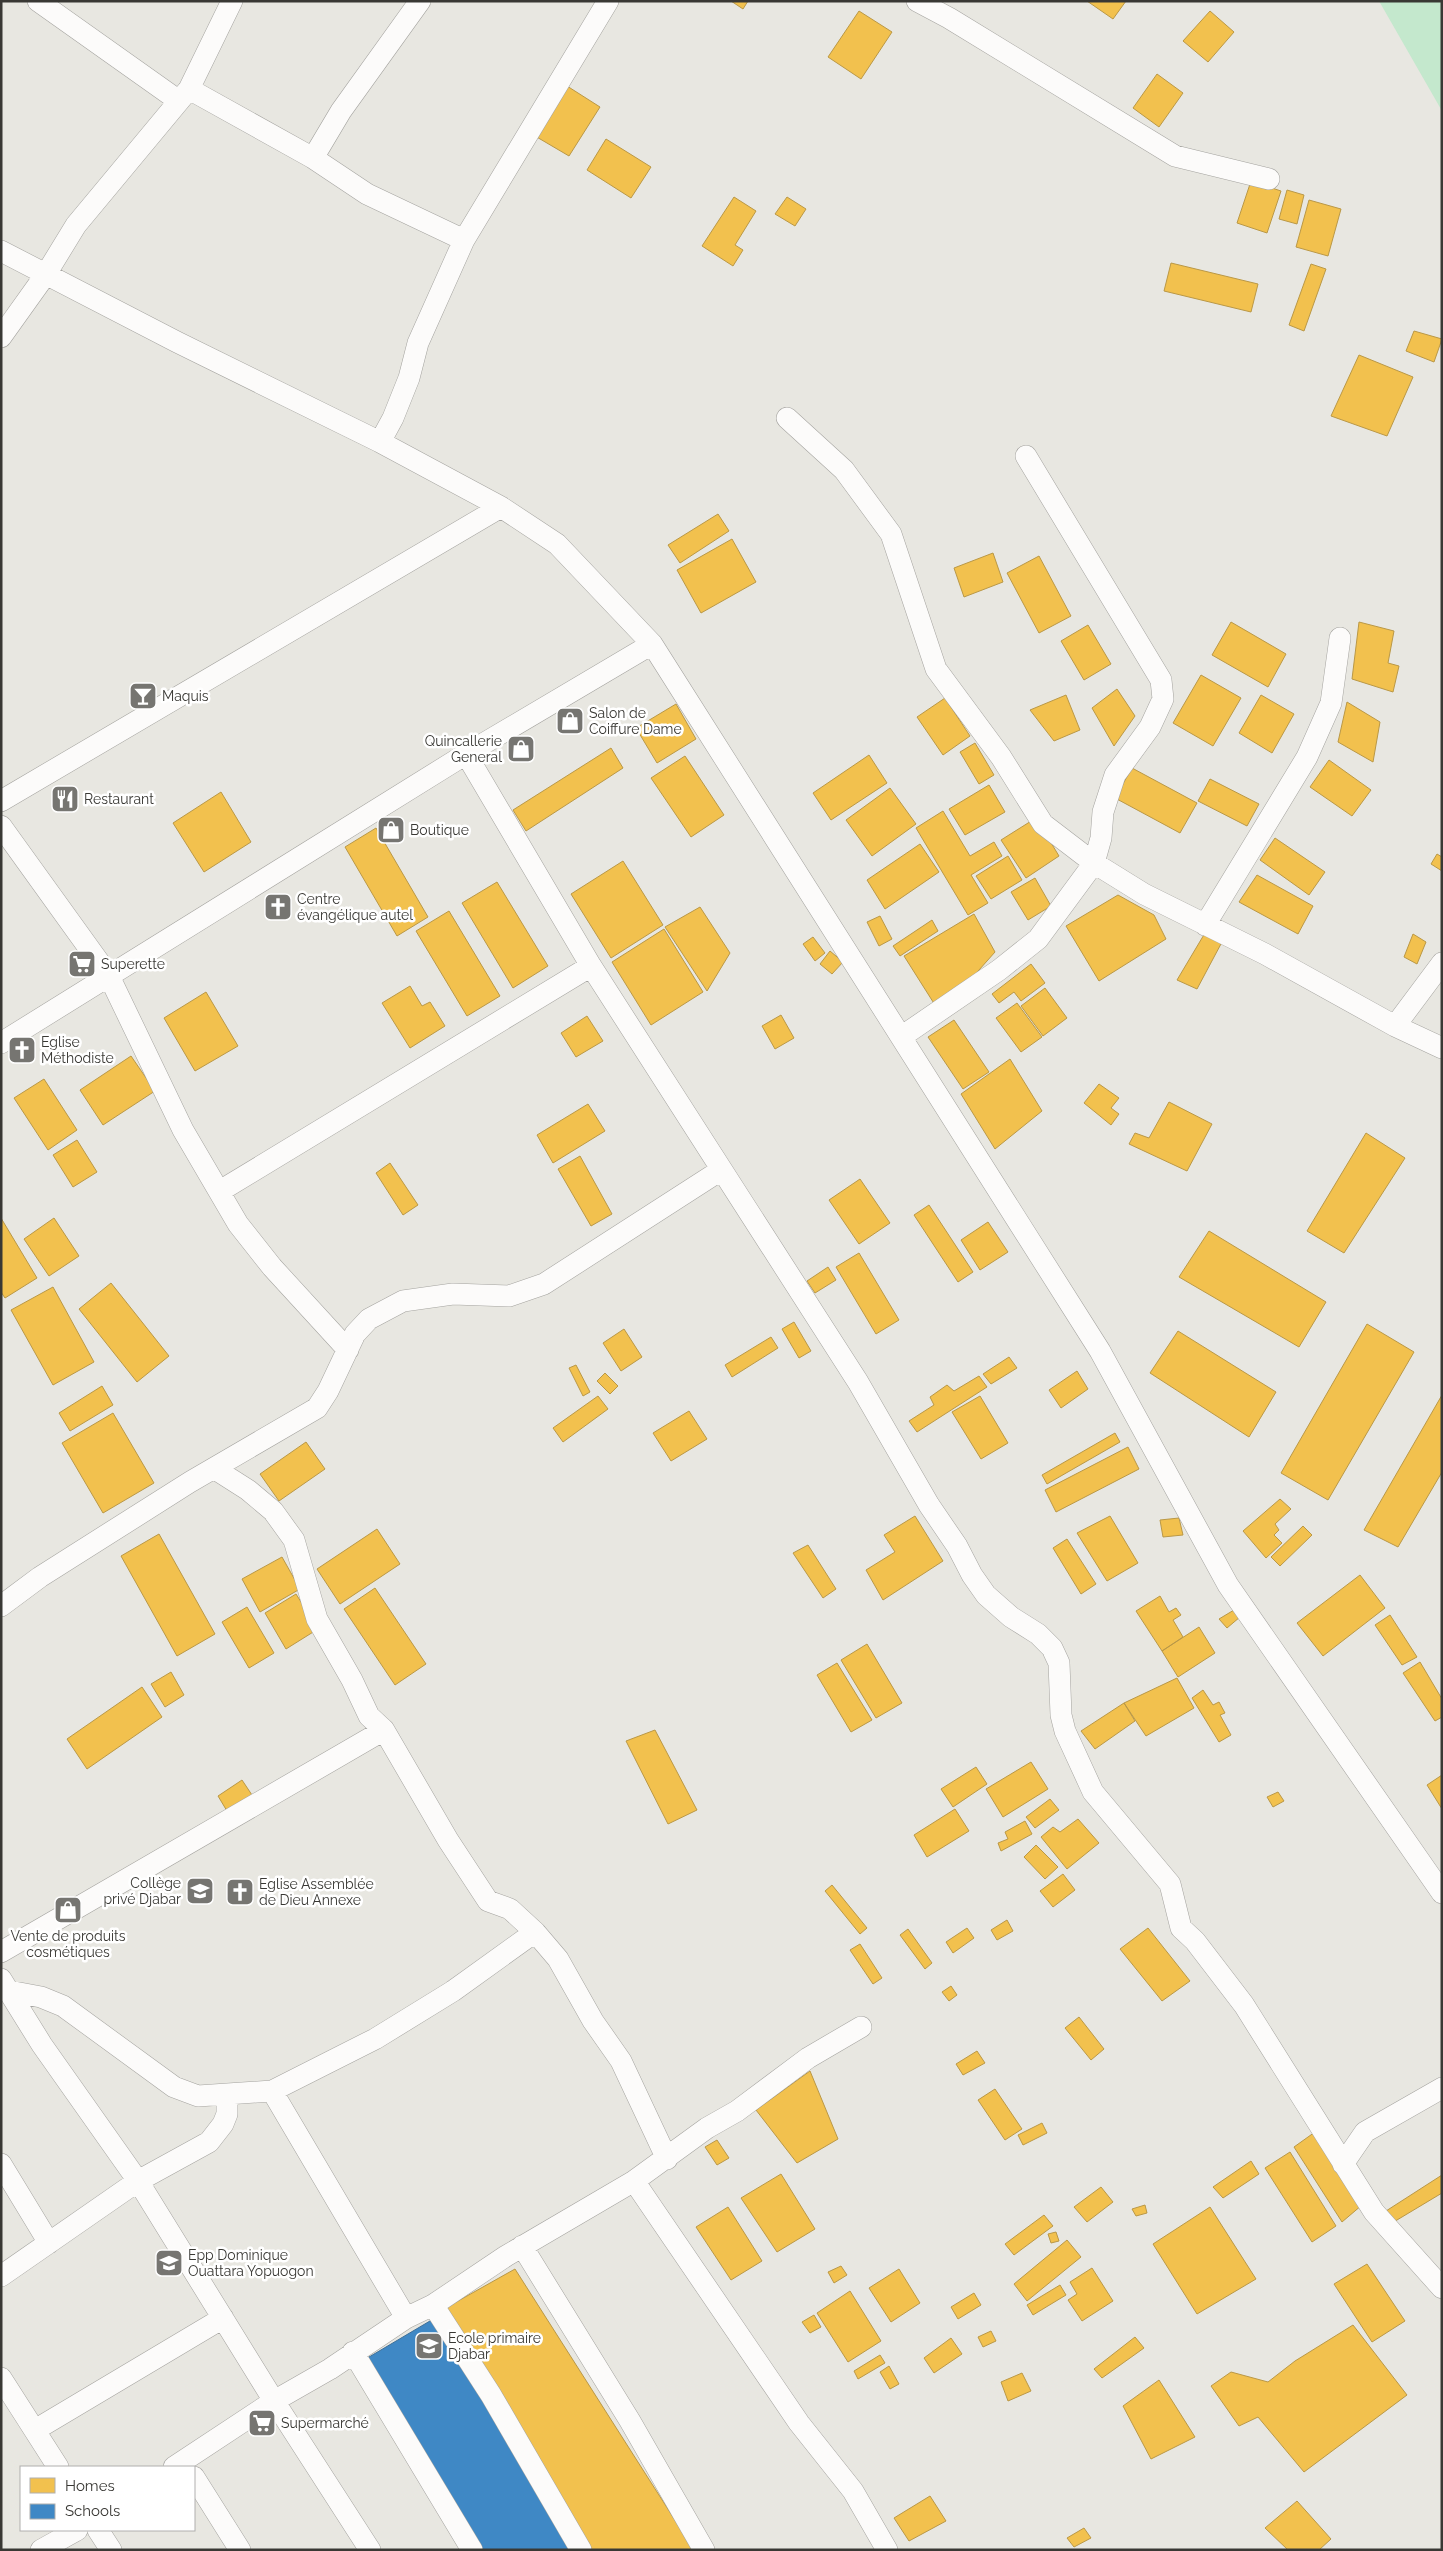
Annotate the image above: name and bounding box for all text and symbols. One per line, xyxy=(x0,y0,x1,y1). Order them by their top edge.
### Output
bar icon: Maquis xyxy=(128,681,158,711)
place label: Maquis xyxy=(162,688,209,704)
place label: Salon de Coiffure Dame xyxy=(589,705,682,737)
shop icon: Salon de Coiffure Dame xyxy=(555,706,585,736)
place label: Quincallerie General xyxy=(425,733,502,765)
shop icon: Quincallerie General xyxy=(506,734,536,764)
restaurant icon: Restaurant xyxy=(50,784,80,814)
place label: Restaurant xyxy=(84,791,154,807)
shop icon: Boutique xyxy=(376,815,406,845)
place label: Boutique xyxy=(410,822,469,838)
place label: Centre évangélique autel xyxy=(297,891,413,923)
church icon: Centre évangélique autel xyxy=(263,892,293,922)
supermarket icon: Superette xyxy=(67,949,97,979)
place label: Superette xyxy=(101,956,165,972)
place label: Eglise Méthodiste xyxy=(41,1034,114,1066)
church icon: Eglise Méthodiste xyxy=(7,1035,37,1065)
place label: Collège privé Djabar xyxy=(103,1875,181,1907)
school or university icon: Collège privé Djabar xyxy=(185,1876,215,1906)
place label: Eglise Assemblée de Dieu Annexe xyxy=(259,1876,374,1908)
church icon: Eglise Assemblée de Dieu Annexe xyxy=(225,1877,255,1907)
shop icon: Vente de produits cosmétiques xyxy=(53,1895,83,1925)
place label: Vente de produits cosmétiques xyxy=(11,1928,126,1960)
place label: Epp Dominique Ouattara Yopuogon xyxy=(188,2247,314,2279)
school or university icon: Epp Dominique Ouattara Yopuogon xyxy=(154,2248,184,2278)
place label: Ecole primaire Djabar xyxy=(448,2330,541,2362)
school or university icon: Ecole primaire Djabar xyxy=(414,2331,444,2361)
supermarket icon: Supermarché xyxy=(247,2408,277,2438)
place label: Supermarché xyxy=(281,2415,369,2431)
legend xyxy=(20,2466,195,2531)
text: Homes xyxy=(65,2477,115,2495)
text: Schools xyxy=(65,2502,120,2520)

